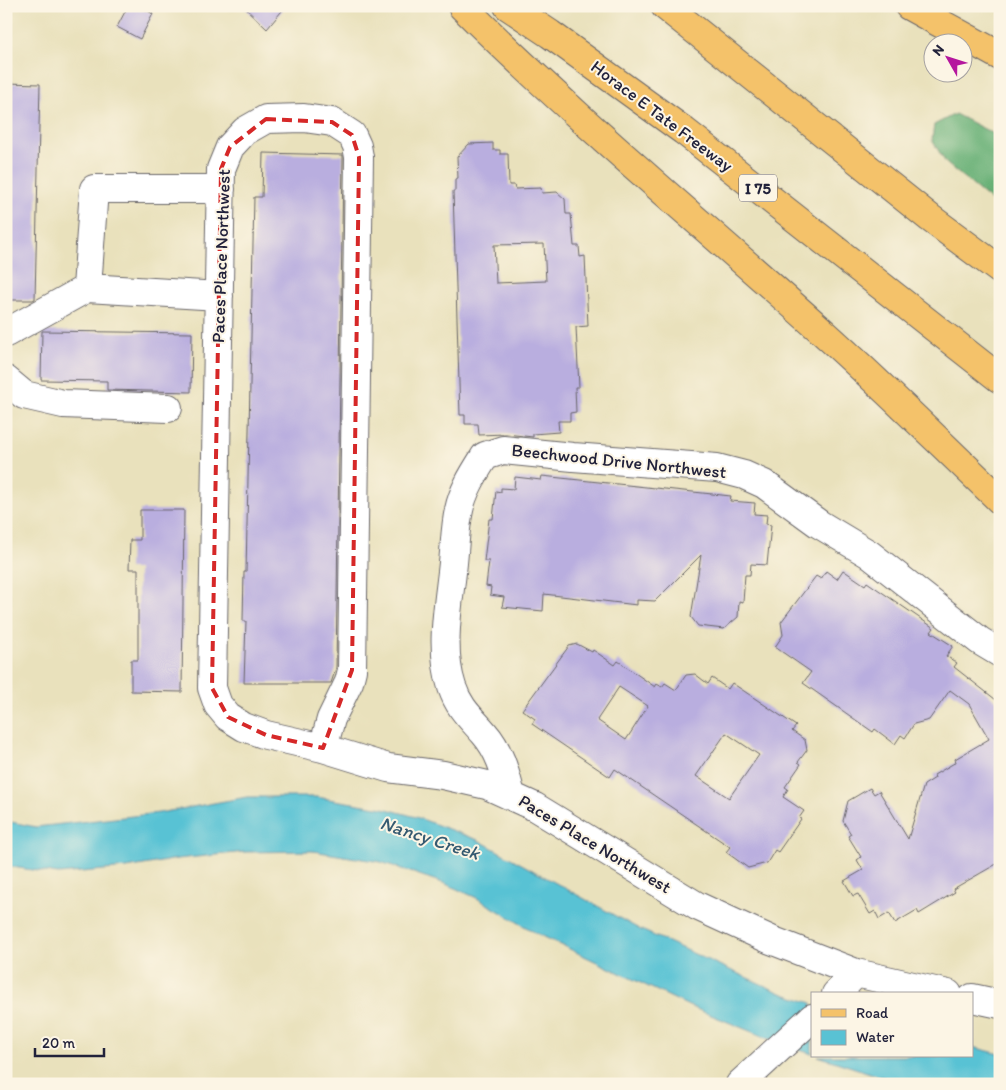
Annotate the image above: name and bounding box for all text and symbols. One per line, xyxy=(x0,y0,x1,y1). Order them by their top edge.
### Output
north arrow xyxy=(924,32,974,82)
text: N xyxy=(929,41,948,59)
street label: Horace E Tate Freeway xyxy=(587,55,738,177)
street label: Paces Place Northwest xyxy=(207,168,235,343)
road number: I 75 xyxy=(739,174,777,202)
street label: Beechwood Drive Northwest xyxy=(511,439,728,483)
street label: Paces Place Northwest xyxy=(515,790,676,898)
water label: Nancy Creek xyxy=(378,811,484,865)
legend xyxy=(811,992,974,1058)
text: Road xyxy=(856,1004,889,1022)
scale bar xyxy=(35,1025,104,1057)
text: Water xyxy=(856,1028,895,1046)
text: 20 m xyxy=(42,1034,76,1052)

